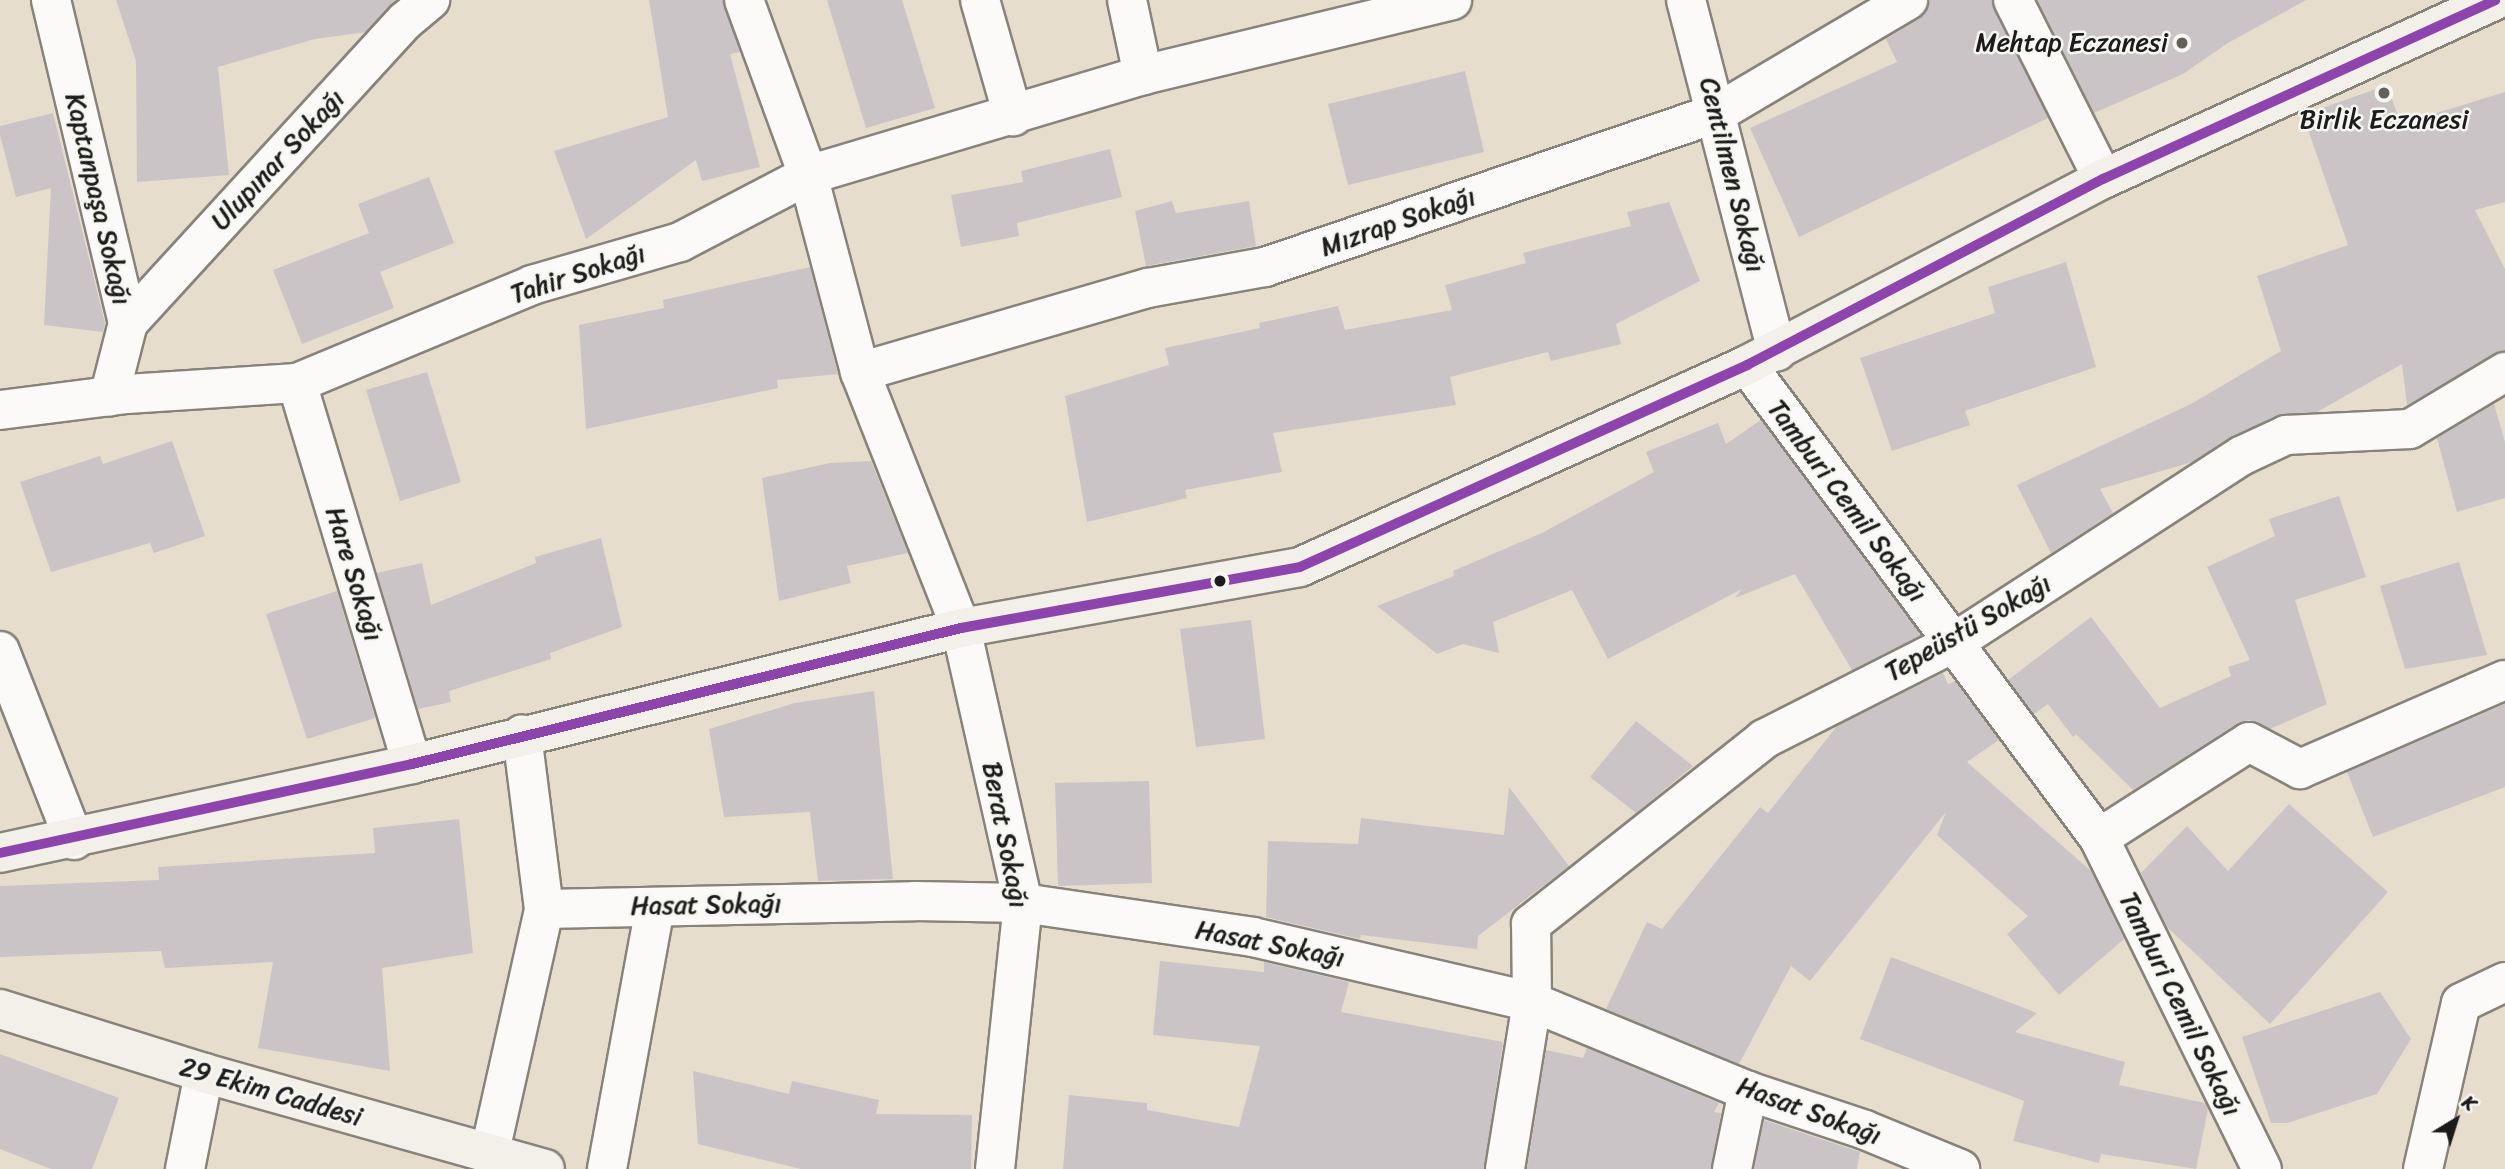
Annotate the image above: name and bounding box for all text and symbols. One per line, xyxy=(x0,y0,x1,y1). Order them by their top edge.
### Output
place label: Mehtap Eczanesi xyxy=(1975,27,2168,59)
marker: Mehtap Eczanesi xyxy=(2174,35,2190,51)
street label: Centilmen Sokağı xyxy=(1693,74,1771,276)
street label: Ulupınar Sokağı xyxy=(205,83,351,237)
marker: Birlik Eczanesi xyxy=(2376,85,2392,101)
street label: Kaptanpaşa Sokağı xyxy=(58,90,138,308)
place label: Birlik Eczanesi xyxy=(2300,104,2468,136)
street label: Mızrap Sokağı xyxy=(1317,181,1479,263)
street label: Tahir Sokağı xyxy=(507,238,649,310)
street label: Tamburi Cemil Sokağı xyxy=(1761,394,1933,608)
street label: Hare Sokağı xyxy=(319,503,389,645)
street label: Tepeüstü Sokağı xyxy=(1880,568,2056,688)
unlabelled marker xyxy=(1213,574,1227,588)
street label: Berat Sokağı xyxy=(976,759,1034,911)
street label: Tamburi Cemil Sokağı xyxy=(2112,887,2248,1121)
street label: Hasat Sokağı xyxy=(630,888,782,922)
street label: Hasat Sokağı xyxy=(1193,914,1347,974)
street label: 29 Ekim Caddesi xyxy=(176,1051,366,1133)
street label: Hasat Sokağı xyxy=(1733,1070,1885,1152)
north arrow xyxy=(2421,1085,2491,1155)
text: K xyxy=(2455,1086,2484,1120)

